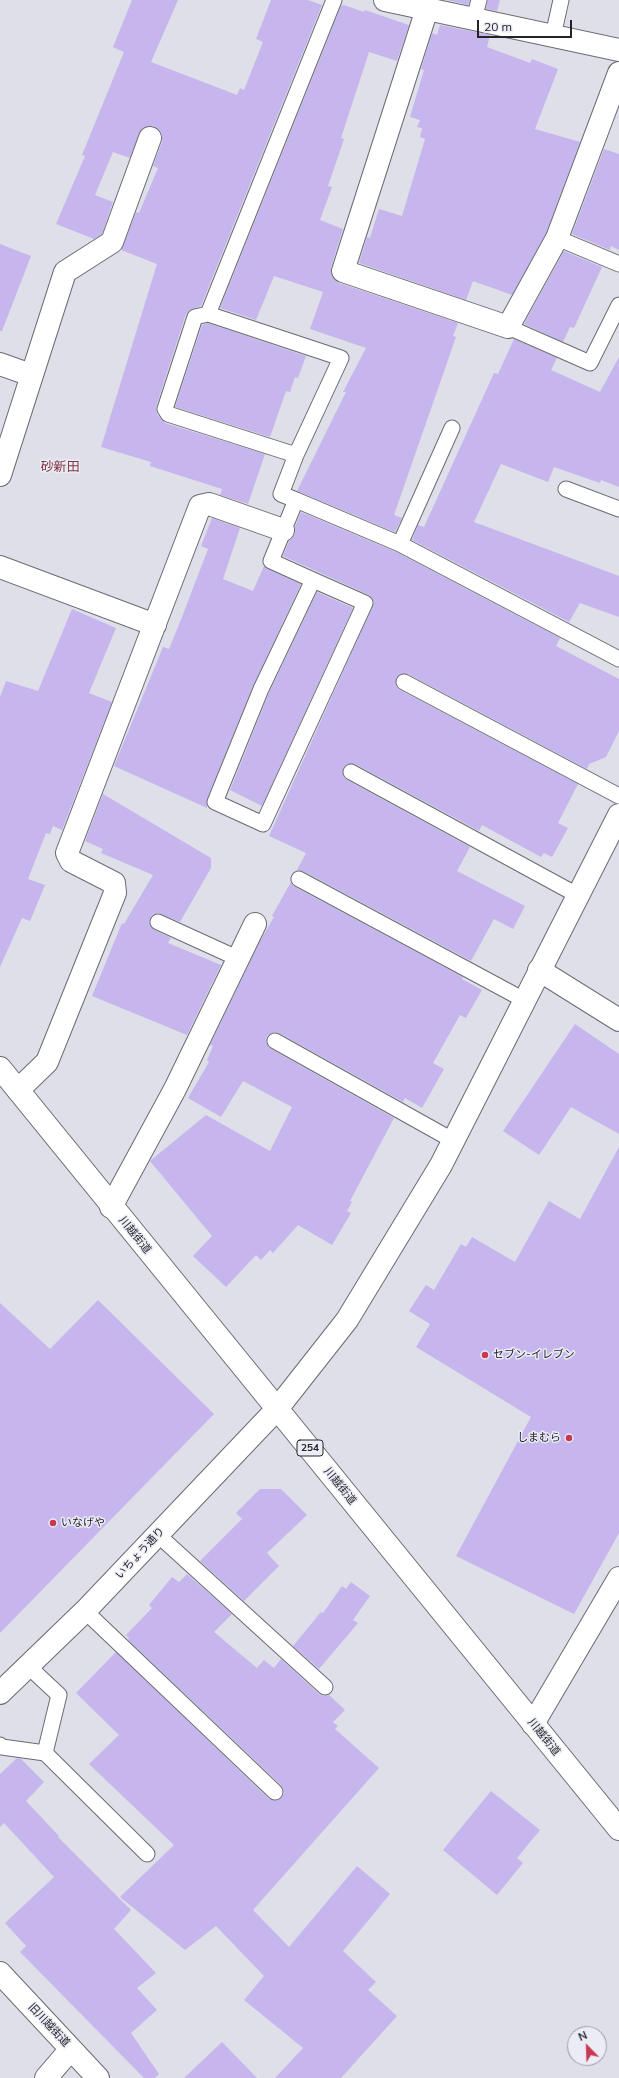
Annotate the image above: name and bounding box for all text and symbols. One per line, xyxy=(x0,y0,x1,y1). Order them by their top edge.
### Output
scale bar xyxy=(479,12,574,38)
text: 20 m xyxy=(484,19,512,34)
district label: 砂新田 xyxy=(41,459,79,475)
street label: 川越街道 xyxy=(116,1214,154,1256)
place label: セブン-イレブン xyxy=(493,1348,575,1362)
marker: セブン-イレブン xyxy=(480,1350,490,1360)
place label: しまむら xyxy=(517,1431,561,1445)
marker: しまむら xyxy=(564,1433,574,1443)
road number: 254 xyxy=(297,1440,323,1456)
street label: 川越街道 xyxy=(321,1465,359,1507)
place label: いなげや xyxy=(61,1516,105,1530)
marker: いなげや xyxy=(48,1518,58,1528)
street label: いちょう通り xyxy=(113,1524,167,1582)
street label: 川越街道 xyxy=(525,1716,563,1758)
street label: 旧川越街道 xyxy=(25,2000,73,2050)
north arrow xyxy=(567,2026,607,2066)
text: N xyxy=(576,2028,589,2044)

